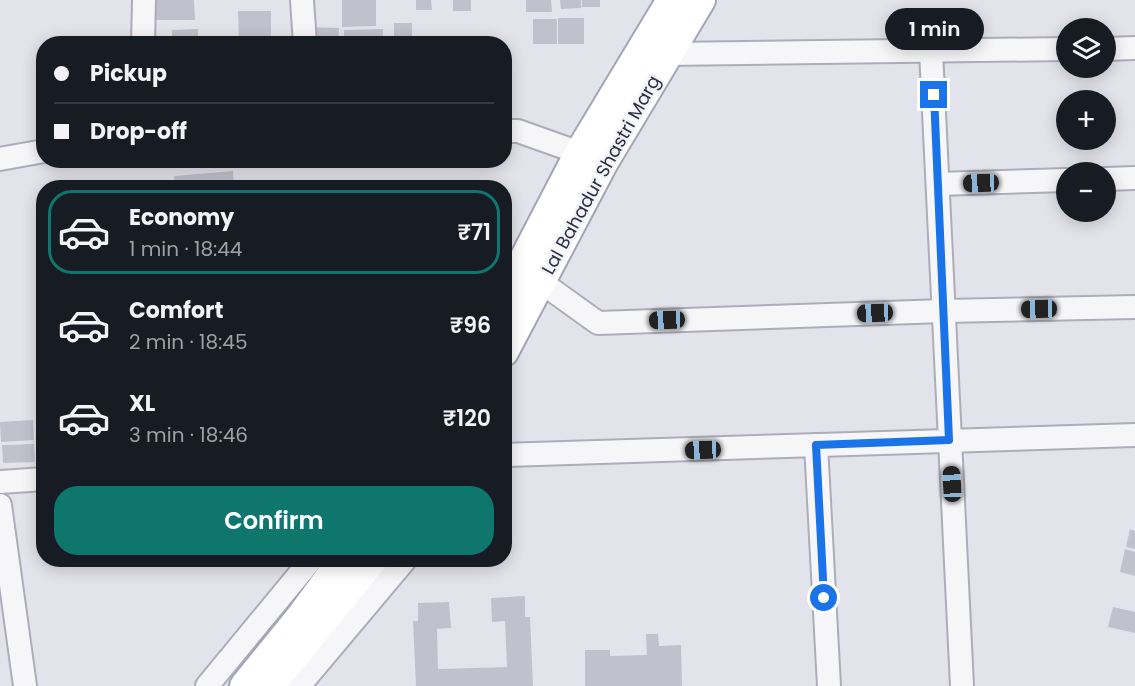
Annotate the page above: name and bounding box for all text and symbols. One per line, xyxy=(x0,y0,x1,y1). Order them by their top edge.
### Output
callout: 1 min xyxy=(884,8,984,50)
text: 1 min xyxy=(909,15,960,43)
map controls xyxy=(1056,18,1116,222)
button: layers xyxy=(1056,18,1116,78)
text: Pickup xyxy=(90,58,167,89)
street label: Lal Bahadur Shastri Marg xyxy=(535,71,666,279)
route end xyxy=(920,81,947,108)
button: + xyxy=(1056,90,1116,150)
text: Drop-off xyxy=(90,116,187,147)
button: − xyxy=(1056,162,1116,222)
car xyxy=(963,173,999,193)
text: Economy xyxy=(129,202,234,233)
icon: car xyxy=(57,205,111,259)
text: ₹71 xyxy=(458,217,491,248)
text: 1 min · 18:44 xyxy=(129,235,242,263)
text: Comfort xyxy=(129,295,223,326)
icon: car xyxy=(57,298,111,352)
car xyxy=(1021,300,1057,318)
car xyxy=(857,303,893,323)
text: ₹96 xyxy=(450,310,491,341)
car xyxy=(649,310,685,330)
text: 2 min · 18:45 xyxy=(129,328,248,356)
text: XL xyxy=(129,388,155,419)
icon: car xyxy=(57,391,111,445)
text: ₹120 xyxy=(443,403,491,434)
text: 3 min · 18:46 xyxy=(129,421,248,449)
car xyxy=(685,440,721,460)
car xyxy=(942,466,962,502)
button: Confirm xyxy=(54,486,494,555)
route start xyxy=(810,584,837,611)

